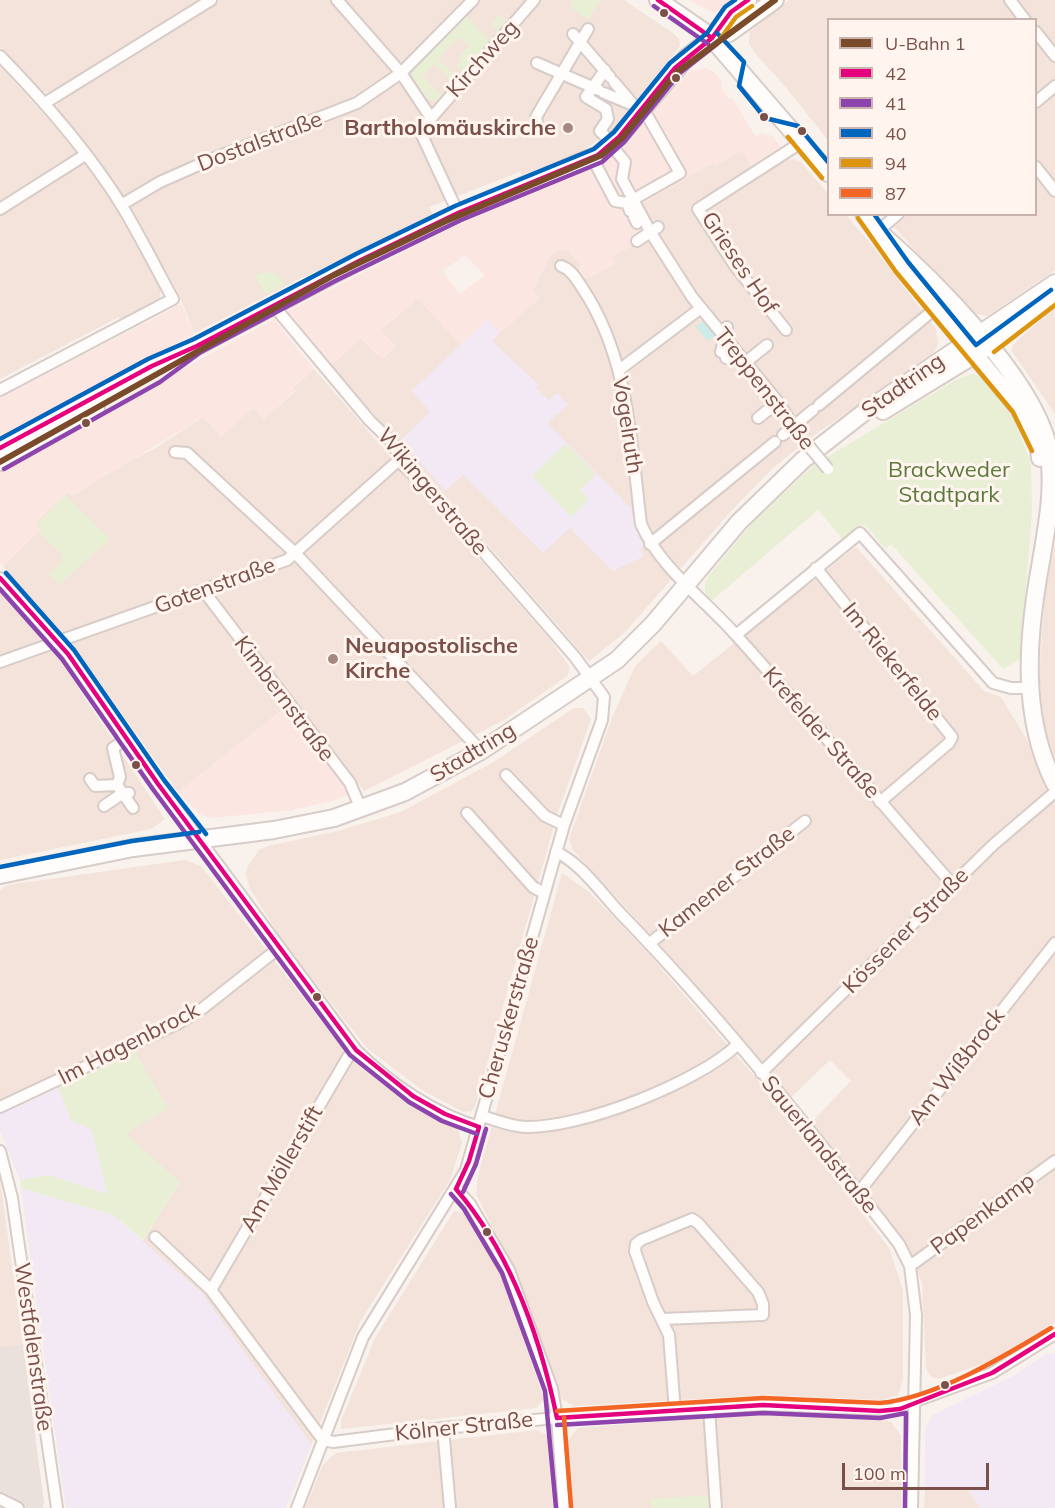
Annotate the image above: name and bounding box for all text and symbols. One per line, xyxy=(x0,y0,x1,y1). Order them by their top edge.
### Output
unlabelled marker xyxy=(658,7,670,19)
street label: Kirchweg xyxy=(441,15,525,103)
legend xyxy=(827,18,1037,216)
text: U-Bahn 1 xyxy=(885,32,965,55)
text: 42 xyxy=(885,62,907,85)
unlabelled marker xyxy=(670,72,682,84)
text: 41 xyxy=(885,92,907,115)
street label: Dostalstraße xyxy=(194,106,326,178)
unlabelled marker xyxy=(758,111,770,123)
place label: Bartholomäuskirche xyxy=(344,115,556,141)
marker: Bartholomäuskirche xyxy=(561,121,575,135)
text: 40 xyxy=(885,122,907,145)
unlabelled marker xyxy=(796,125,808,137)
text: 94 xyxy=(885,152,907,175)
text: 87 xyxy=(885,182,907,205)
street label: Grieses Hof xyxy=(695,207,783,319)
street label: Treppenstraße xyxy=(708,322,820,456)
street label: Stadtring xyxy=(857,348,949,424)
street label: Vogelruth xyxy=(606,374,648,476)
unlabelled marker xyxy=(80,417,92,429)
street label: Wikingerstraße xyxy=(371,423,493,561)
park label: Brackweder Stadtpark xyxy=(888,457,1010,508)
street label: Gotenstraße xyxy=(151,552,279,620)
street label: Im Riekerfelde xyxy=(836,598,948,726)
street label: Kimbernstraße xyxy=(228,631,340,767)
place label: Neuapostolische Kirche xyxy=(345,633,518,684)
marker: Neuapostolische Kirche xyxy=(326,652,340,666)
street label: Krefelder Straße xyxy=(757,662,885,804)
street label: Stadtring xyxy=(426,717,520,789)
unlabelled marker xyxy=(130,759,142,771)
street label: Kamener Straße xyxy=(654,821,800,943)
street label: Kössener Straße xyxy=(838,863,974,999)
street label: Cheruskerstraße xyxy=(473,934,545,1102)
unlabelled marker xyxy=(311,991,323,1003)
street label: Im Hagenbrock xyxy=(54,997,204,1091)
street label: Am Wißbrock xyxy=(903,1003,1011,1131)
street label: Sauerlandstraße xyxy=(755,1071,883,1219)
street label: Am Möllerstift xyxy=(235,1101,329,1237)
street label: Papenkamp xyxy=(926,1167,1040,1261)
unlabelled marker xyxy=(481,1226,493,1238)
street label: Westfalenstraße xyxy=(8,1261,58,1433)
unlabelled marker xyxy=(939,1379,951,1391)
street label: Kölner Straße xyxy=(394,1407,534,1447)
scale bar xyxy=(845,1451,992,1489)
text: 100 m xyxy=(853,1462,906,1485)

